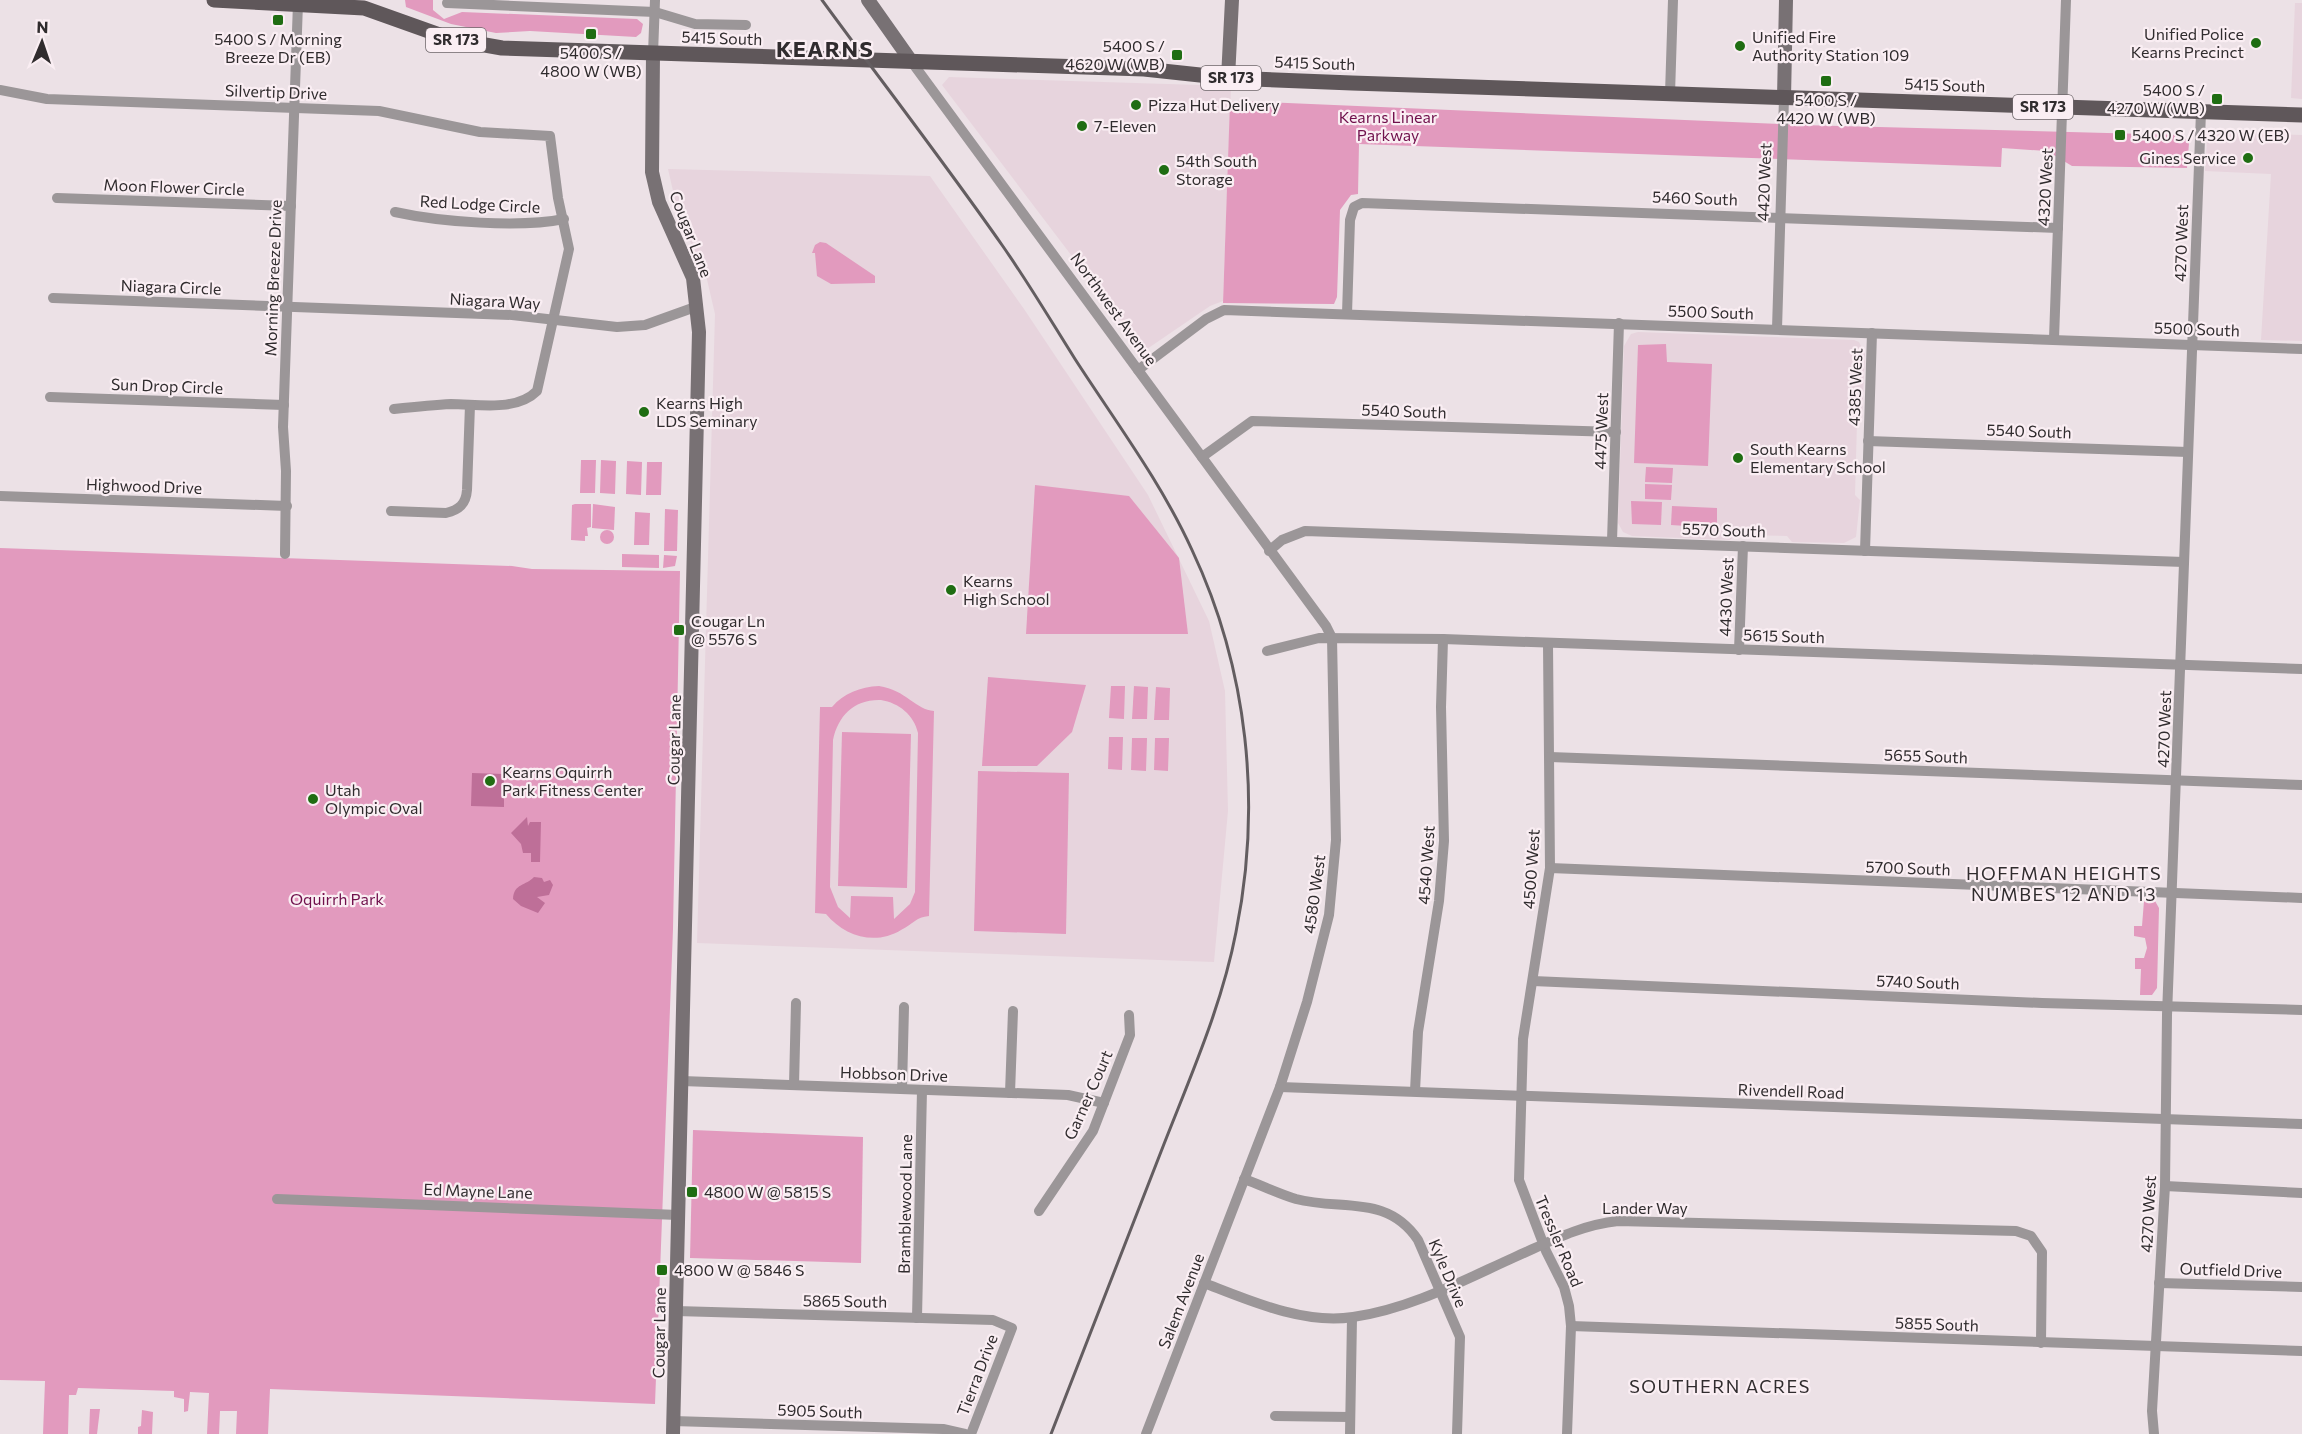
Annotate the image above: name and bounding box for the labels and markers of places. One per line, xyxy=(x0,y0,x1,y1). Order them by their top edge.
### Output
marker: 5400 S / Morning Breeze Dr (EB) xyxy=(271,13,285,27)
place label: Unified Police Kearns Precinct xyxy=(2131,24,2244,61)
marker: 5400 S / 4800 W (WB) xyxy=(584,27,598,41)
place label: Unified Fire Authority Station 109 xyxy=(1752,27,1909,64)
place label: 5400 S / Morning Breeze Dr (EB) xyxy=(214,29,342,66)
place label: 5400 S / 4620 W (WB) xyxy=(1065,36,1165,73)
marker: Unified Police Kearns Precinct xyxy=(2249,36,2263,50)
marker: Unified Fire Authority Station 109 xyxy=(1733,39,1747,53)
place label: 5400 S / 4800 W (WB) xyxy=(540,43,642,80)
marker: 5400 S / 4620 W (WB) xyxy=(1170,48,1184,62)
marker: 5400 S / 4420 W (WB) xyxy=(1819,74,1833,88)
place label: 5400 S / 4270 W (WB) xyxy=(2107,80,2205,117)
place label: 5400 S / 4420 W (WB) xyxy=(1776,90,1876,127)
marker: 5400 S / 4270 W (WB) xyxy=(2210,92,2224,106)
place label: Pizza Hut Delivery xyxy=(1148,95,1279,114)
marker: Pizza Hut Delivery xyxy=(1129,98,1143,112)
place label: 7-Eleven xyxy=(1094,116,1157,135)
marker: 7-Eleven xyxy=(1075,119,1089,133)
place label: 5400 S / 4320 W (EB) xyxy=(2132,125,2290,144)
marker: 5400 S / 4320 W (EB) xyxy=(2113,128,2127,142)
place label: Gines Service xyxy=(2139,148,2236,167)
place label: 54th South Storage xyxy=(1176,151,1257,188)
marker: Gines Service xyxy=(2241,151,2255,165)
marker: 54th South Storage xyxy=(1157,163,1171,177)
place label: Kearns High LDS Seminary xyxy=(656,393,758,430)
marker: Kearns High LDS Seminary xyxy=(637,405,651,419)
place label: South Kearns Elementary School xyxy=(1750,439,1886,476)
marker: South Kearns Elementary School xyxy=(1731,451,1745,465)
place label: Kearns High School xyxy=(963,571,1050,608)
marker: Kearns High School xyxy=(944,583,958,597)
place label: Cougar Ln @ 5576 S xyxy=(691,611,765,648)
marker: Cougar Ln @ 5576 S xyxy=(672,623,686,637)
place label: Kearns Oquirrh Park Fitness Center xyxy=(502,762,644,799)
marker: Kearns Oquirrh Park Fitness Center xyxy=(483,774,497,788)
place label: Utah Olympic Oval xyxy=(325,780,422,817)
marker: Utah Olympic Oval xyxy=(306,792,320,806)
place label: 4800 W @ 5815 S xyxy=(704,1182,831,1201)
marker: 4800 W @ 5815 S xyxy=(685,1185,699,1199)
place label: 4800 W @ 5846 S xyxy=(674,1260,805,1279)
marker: 4800 W @ 5846 S xyxy=(655,1263,669,1277)

